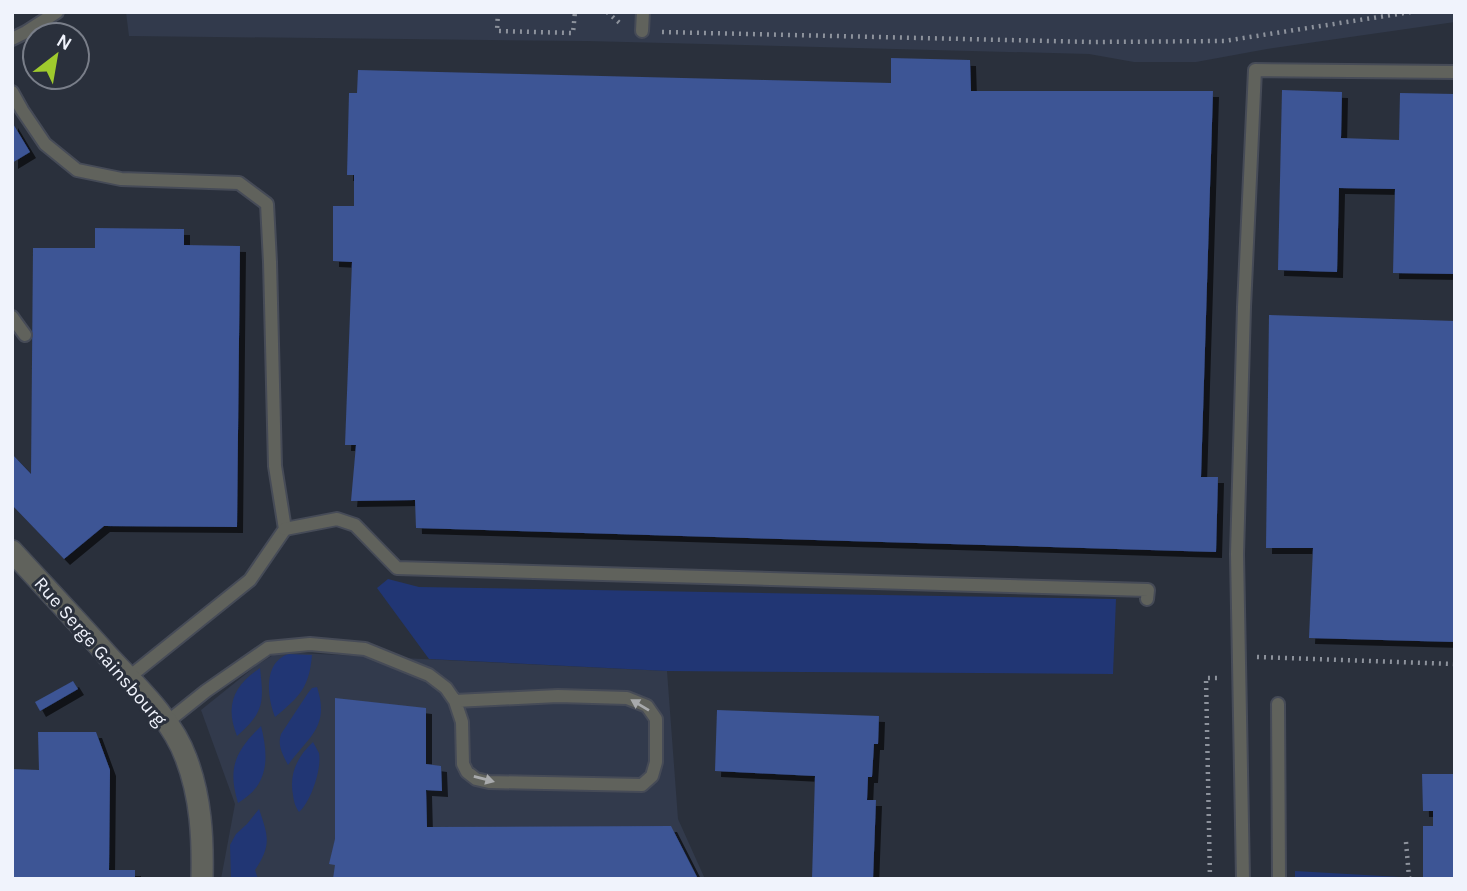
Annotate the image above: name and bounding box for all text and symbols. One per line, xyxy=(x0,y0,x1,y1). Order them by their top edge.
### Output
north arrow xyxy=(21,21,91,91)
text: N xyxy=(53,29,76,55)
street label: Rue Serge Gainsbourg xyxy=(29,573,171,731)
one-way arrow xyxy=(630,699,650,712)
one-way arrow xyxy=(473,774,495,785)

